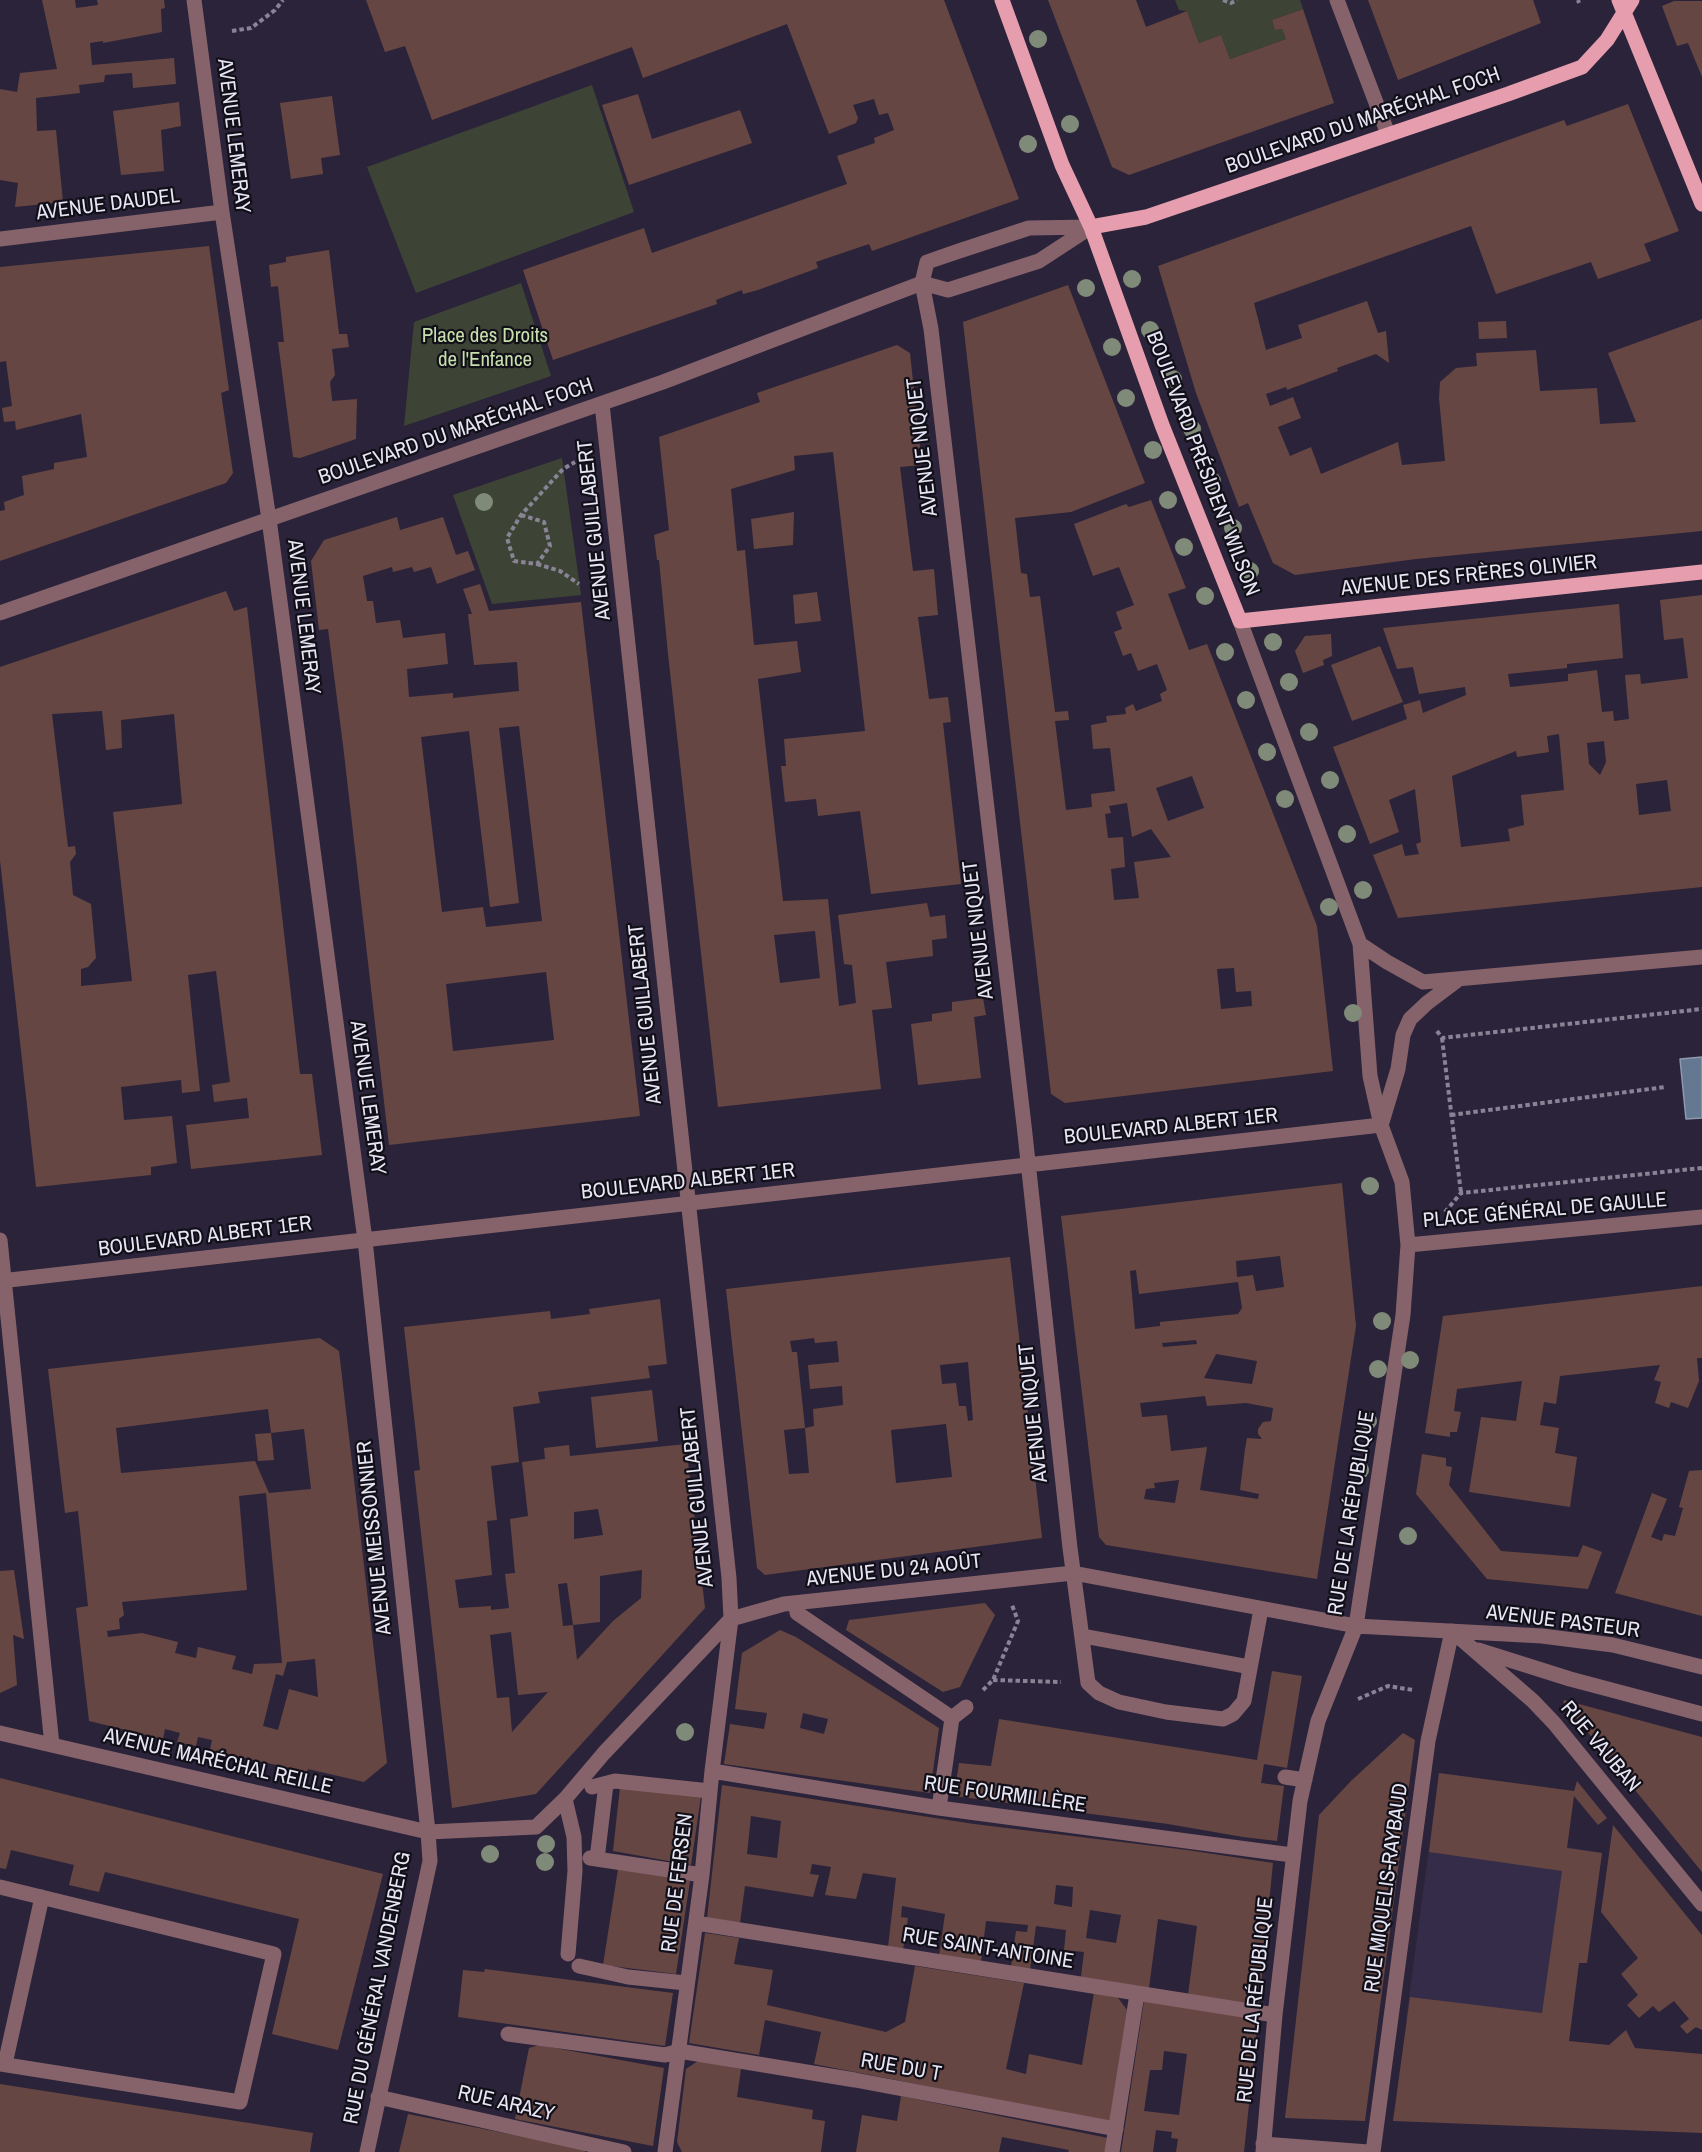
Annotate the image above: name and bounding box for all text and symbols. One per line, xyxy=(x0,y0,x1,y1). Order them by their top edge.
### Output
street label: AVENUE LEMERAY xyxy=(211,57,255,215)
street label: BOULEVARD DU MARÉCHAL FOCH xyxy=(1222,62,1504,180)
street label: AVENUE DAUDEL xyxy=(35,184,181,226)
park label: Place des Droits de l'Enfance xyxy=(422,323,548,373)
street label: BOULEVARD PRÉSIDENT WILSON xyxy=(1140,328,1264,600)
street label: BOULEVARD DU MARÉCHAL FOCH xyxy=(315,373,597,491)
street label: AVENUE NIQUET xyxy=(902,376,944,518)
street label: AVENUE GUILLABERT xyxy=(573,439,617,621)
street label: AVENUE LEMERAY xyxy=(281,538,325,696)
street label: AVENUE DES FRÈRES OLIVIER xyxy=(1340,550,1598,602)
street label: AVENUE NIQUET xyxy=(958,859,1000,1001)
street label: AVENUE GUILLABERT xyxy=(624,923,668,1105)
street label: AVENUE LEMERAY xyxy=(344,1019,390,1177)
street label: BOULEVARD ALBERT 1ER xyxy=(1063,1103,1279,1151)
street label: BOULEVARD ALBERT 1ER xyxy=(580,1158,796,1206)
street label: PLACE GÉNÉRAL DE GAULLE xyxy=(1422,1188,1668,1234)
street label: BOULEVARD ALBERT 1ER xyxy=(97,1211,313,1263)
street label: AVENUE NIQUET xyxy=(1014,1342,1054,1484)
street label: AVENUE GUILLABERT xyxy=(676,1406,720,1588)
street label: RUE DE LA RÉPUBLIQUE xyxy=(1323,1409,1381,1617)
street label: AVENUE MEISSONNIER xyxy=(352,1440,398,1636)
street label: AVENUE DU 24 AOÛT xyxy=(805,1549,983,1593)
street label: AVENUE PASTEUR xyxy=(1485,1600,1641,1644)
street label: RUE VAUBAN xyxy=(1555,1697,1645,1797)
street label: AVENUE MARÉCHAL REILLE xyxy=(101,1723,335,1801)
street label: RUE FOURMILLÈRE xyxy=(922,1771,1088,1819)
street label: RUE MIQUELIS-RAYBAUD xyxy=(1360,1782,1414,1994)
street label: RUE DE FERSEN xyxy=(657,1812,699,1954)
street label: RUE DU GÉNÉRAL VANDENBERG xyxy=(339,1850,417,2126)
street label: RUE DE LA RÉPUBLIQUE xyxy=(1233,1896,1279,2104)
street label: RUE SAINT-ANTOINE xyxy=(901,1923,1075,1975)
street label: RUE DU T xyxy=(859,2049,943,2087)
street label: RUE ARAZY xyxy=(455,2081,557,2127)

